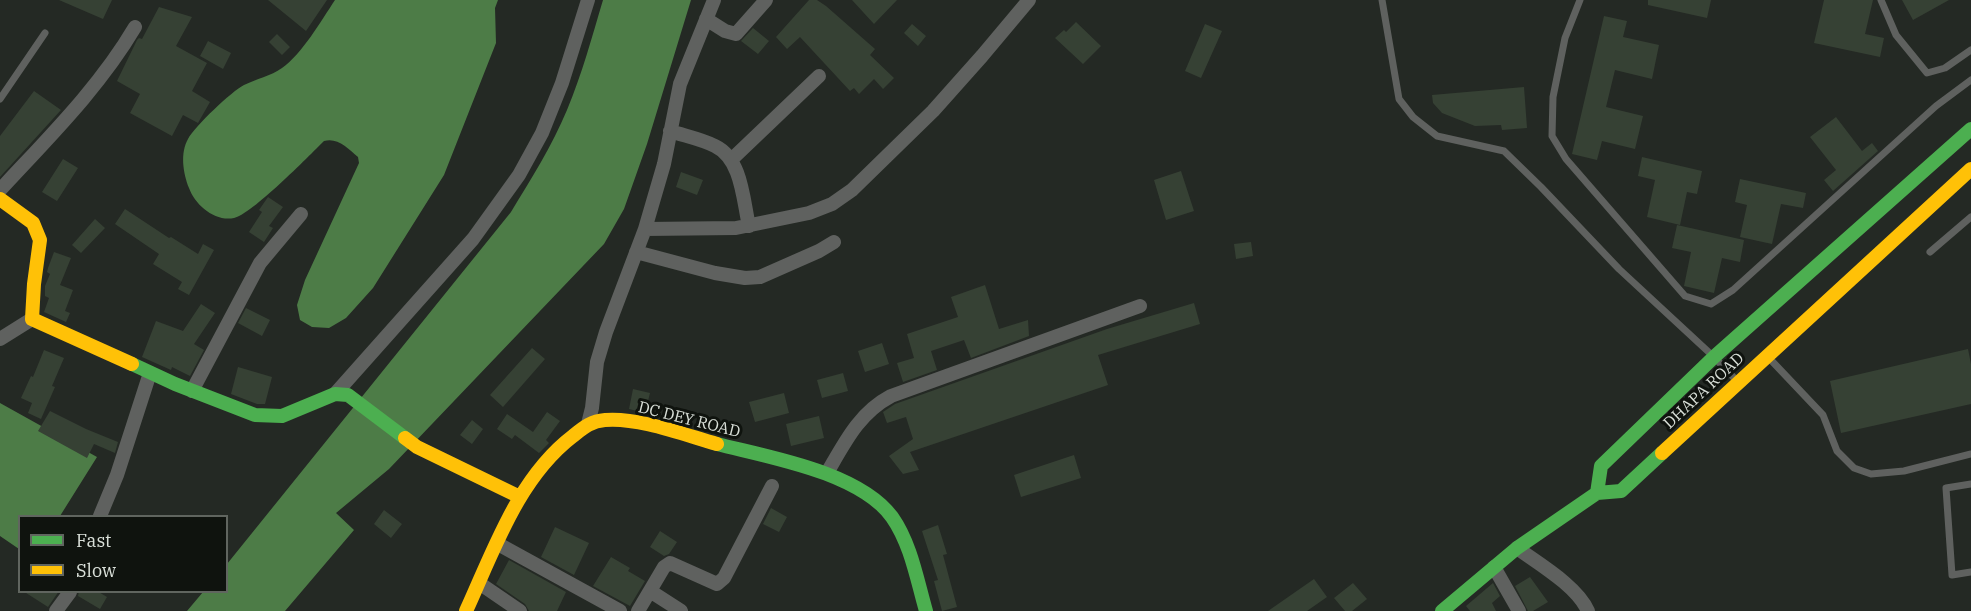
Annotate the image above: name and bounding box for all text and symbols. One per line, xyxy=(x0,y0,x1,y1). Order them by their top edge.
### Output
street label: DHAPA ROAD xyxy=(1660,349,1748,433)
street label: DC DEY ROAD xyxy=(636,398,742,442)
legend xyxy=(18,515,228,593)
text: Fast xyxy=(76,529,111,552)
text: Slow xyxy=(76,559,116,582)

